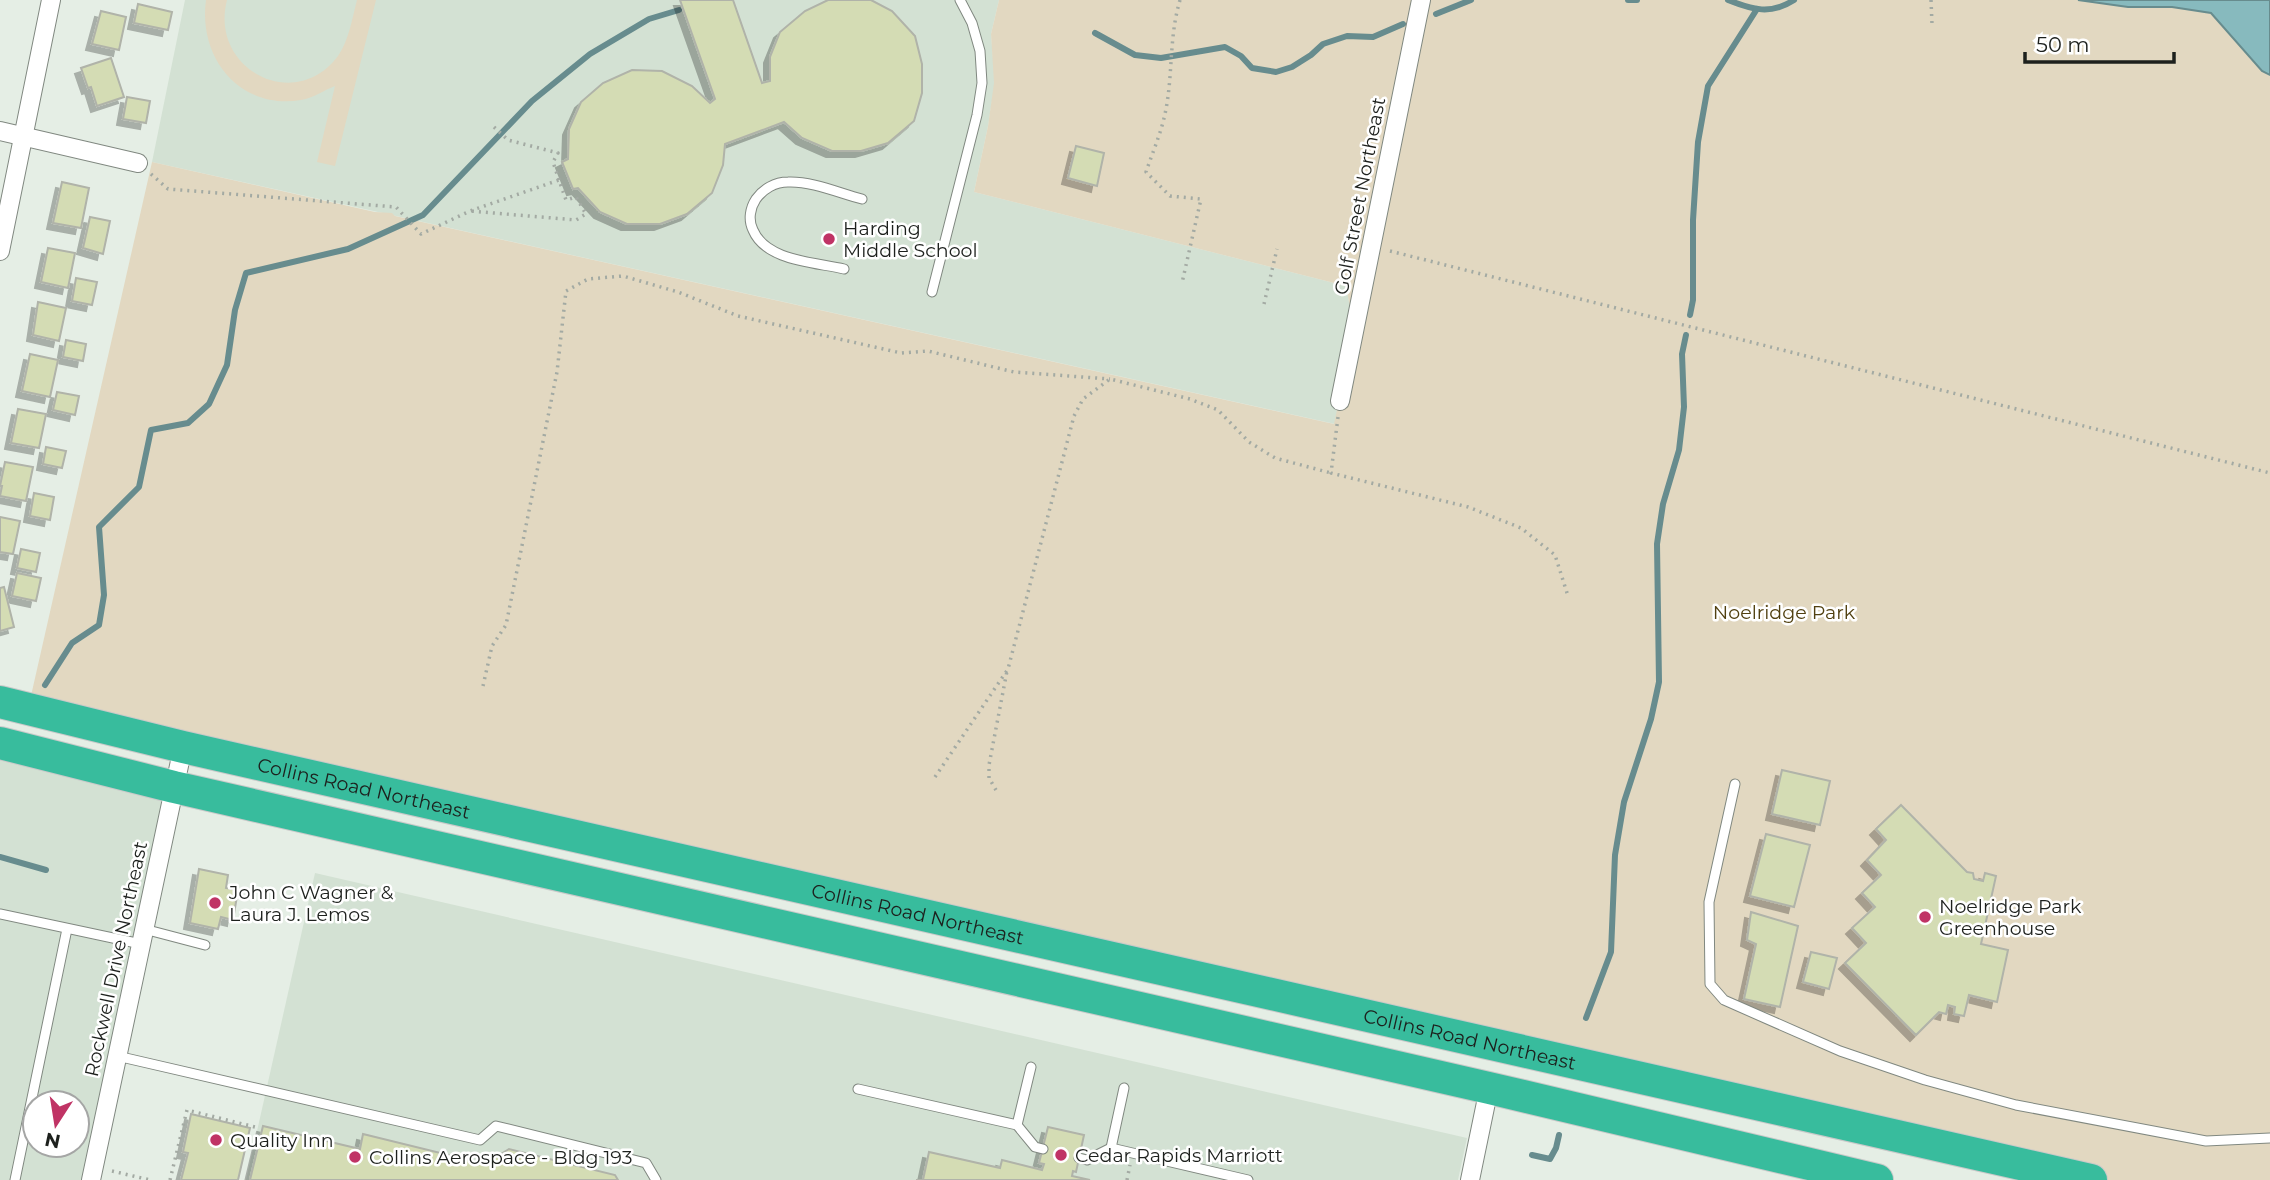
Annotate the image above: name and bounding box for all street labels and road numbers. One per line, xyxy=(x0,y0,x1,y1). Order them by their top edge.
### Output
street label: Golf Street Northeast xyxy=(1330,95,1390,297)
street label: Collins Road Northeast xyxy=(255,753,473,823)
street label: Rockwell Drive Northeast xyxy=(80,839,152,1079)
street label: Collins Road Northeast xyxy=(809,878,1027,949)
street label: Collins Road Northeast xyxy=(1361,1004,1579,1074)

